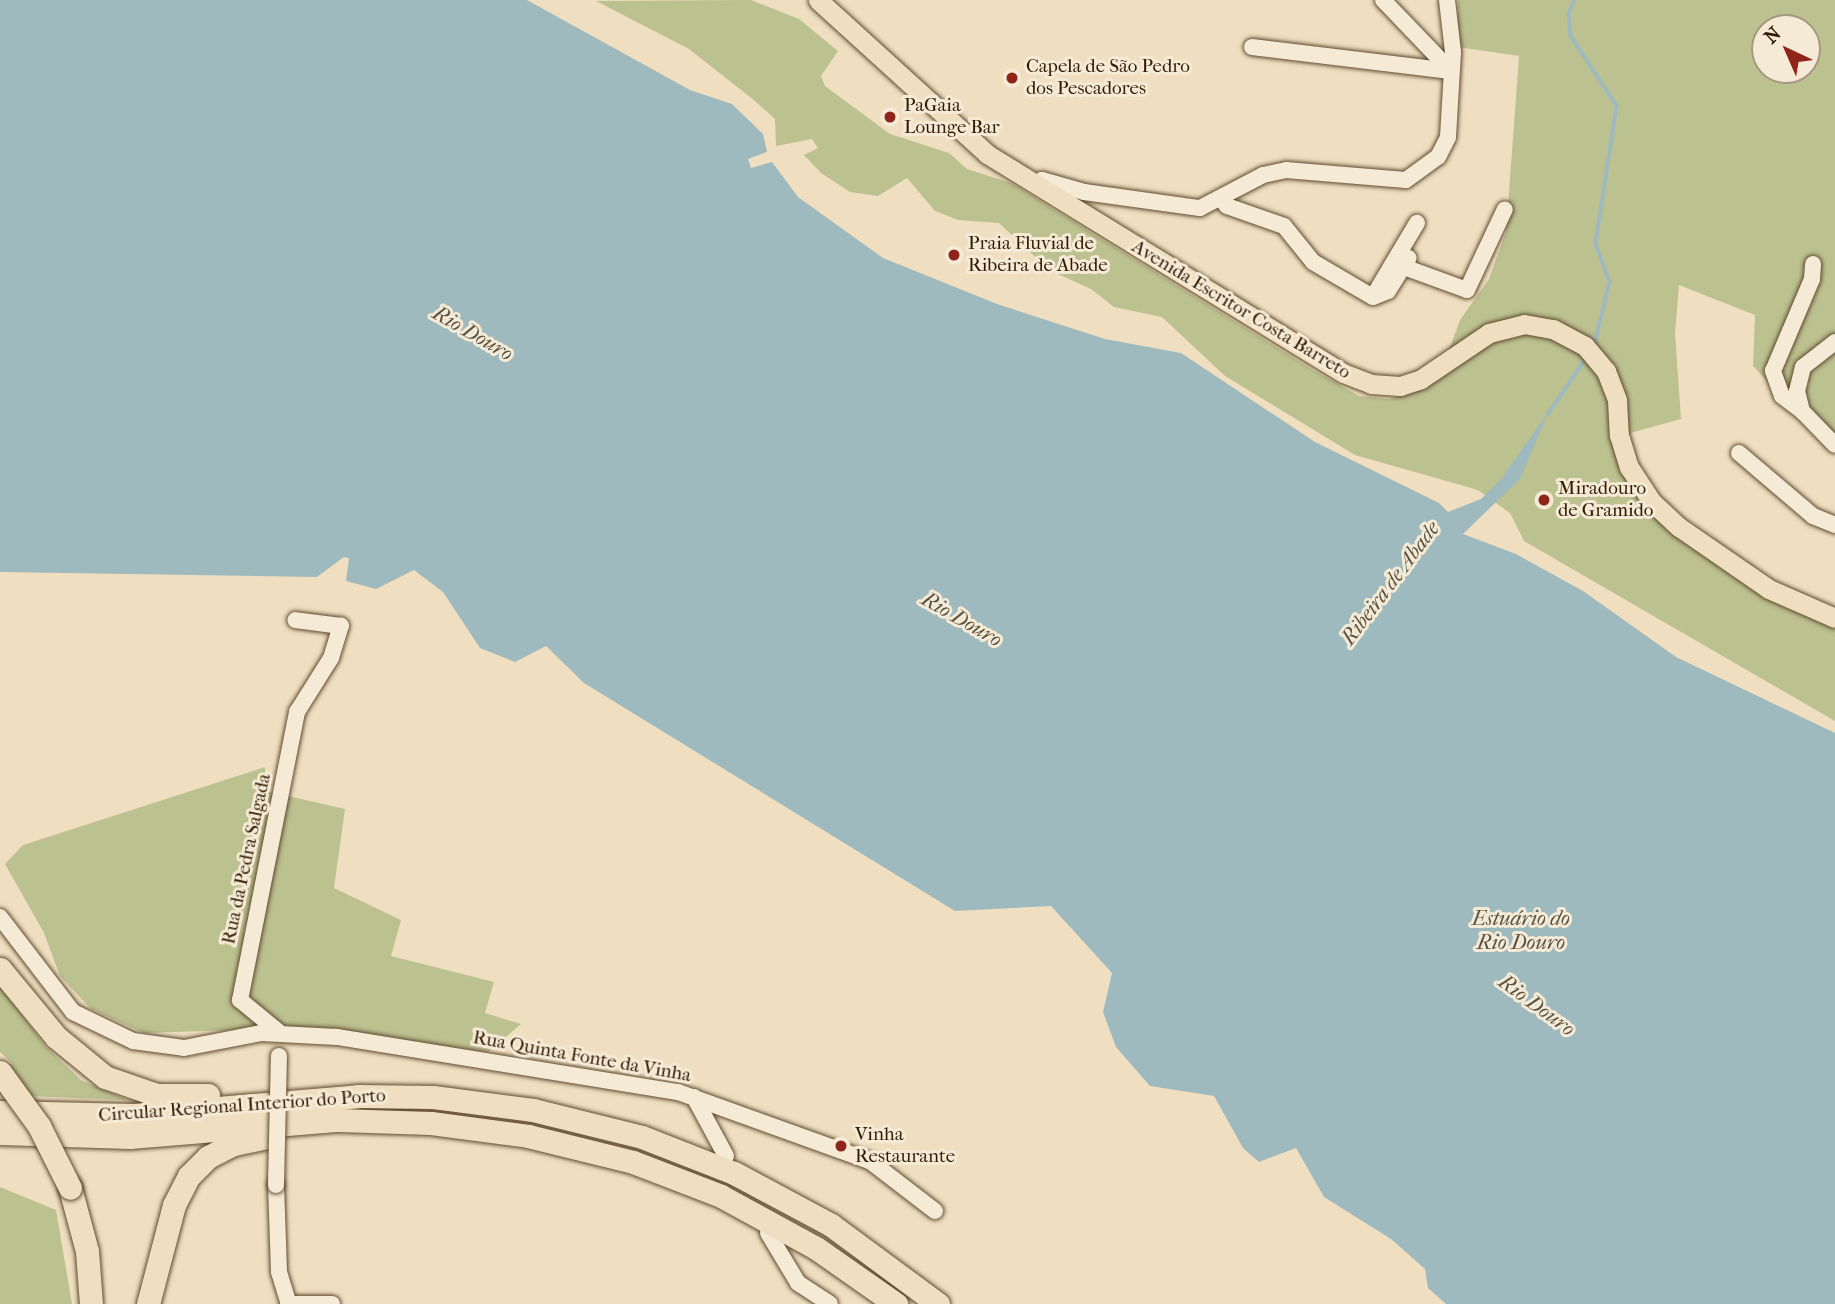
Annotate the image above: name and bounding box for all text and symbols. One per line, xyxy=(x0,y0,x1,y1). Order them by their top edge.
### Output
north arrow xyxy=(1751,14,1821,84)
text: N xyxy=(1760,22,1786,48)
place label: Capela de São Pedro dos Pescadores xyxy=(1026,56,1190,100)
marker: Capela de São Pedro dos Pescadores xyxy=(1004,70,1020,86)
place label: PaGaia Lounge Bar xyxy=(904,95,1000,139)
marker: PaGaia Lounge Bar xyxy=(882,109,898,125)
place label: Praia Fluvial de Ribeira de Abade xyxy=(968,233,1108,277)
street label: Avenida Escritor Costa Barreto xyxy=(1127,236,1355,384)
marker: Praia Fluvial de Ribeira de Abade xyxy=(946,247,962,263)
water label: Rio Douro xyxy=(428,300,518,366)
place label: Miradouro de Gramido xyxy=(1558,478,1653,522)
marker: Miradouro de Gramido xyxy=(1536,492,1552,508)
water label: Ribeira de Abade xyxy=(1335,516,1445,650)
water label: Rio Douro xyxy=(917,586,1007,652)
street label: Rua da Pedra Salgada xyxy=(218,772,276,946)
water label: Estuário do Rio Douro xyxy=(1472,905,1570,955)
water label: Rio Douro xyxy=(1494,969,1580,1041)
street label: Rua Quinta Fonte da Vinha xyxy=(471,1027,693,1087)
street label: Circular Regional Interior do Porto xyxy=(98,1085,386,1127)
place label: Vinha Restaurante xyxy=(855,1124,955,1168)
marker: Vinha Restaurante xyxy=(833,1138,849,1154)

